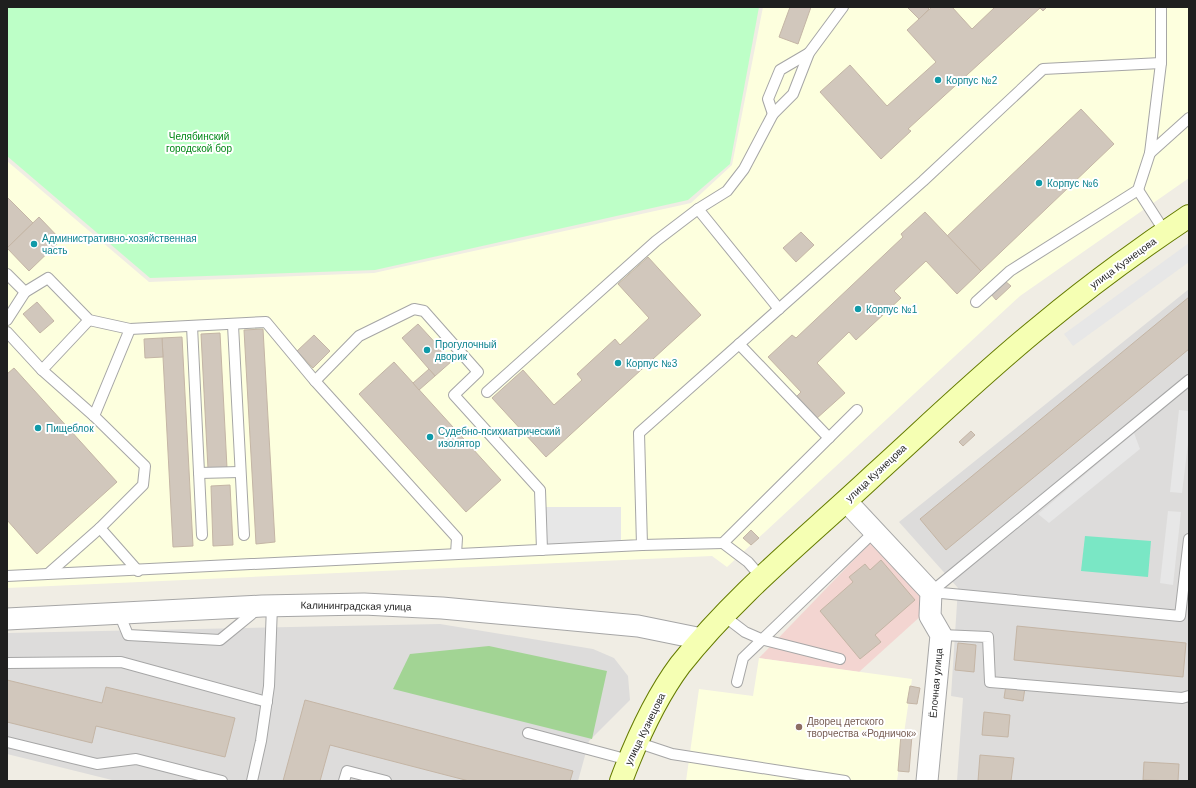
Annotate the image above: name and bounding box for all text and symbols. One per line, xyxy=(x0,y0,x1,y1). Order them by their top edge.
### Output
marker: Корпус №2 xyxy=(933,75,943,85)
place label: Корпус №2 xyxy=(946,75,998,86)
park label: Челябинский городской бор xyxy=(166,131,232,154)
marker: Корпус №6 xyxy=(1034,178,1044,188)
place label: Корпус №6 xyxy=(1047,178,1099,189)
place label: Административно-хозяйственная часть xyxy=(42,233,197,256)
street label: улица Кузнецова xyxy=(1088,235,1158,291)
marker: Административно-хозяйственная часть xyxy=(29,239,39,249)
marker: Корпус №1 xyxy=(853,304,863,314)
place label: Корпус №1 xyxy=(866,304,918,315)
place label: Прогулочный дворик xyxy=(435,339,497,362)
marker: Прогулочный дворик xyxy=(422,345,432,355)
marker: Корпус №3 xyxy=(613,358,623,368)
place label: Корпус №3 xyxy=(626,358,678,369)
marker: Пищеблок xyxy=(33,423,43,433)
place label: Пищеблок xyxy=(46,423,94,434)
place label: Судебно-психиатрический изолятор xyxy=(438,426,560,449)
marker: Судебно-психиатрический изолятор xyxy=(425,432,435,442)
street label: улица Кузнецова xyxy=(843,442,909,504)
street label: Калининградская улица xyxy=(300,600,412,612)
street label: Ёлочная улица xyxy=(927,647,945,718)
street label: улица Кузнецова xyxy=(623,691,667,767)
place label: Дворец детского творчества «Родничок» xyxy=(807,716,917,739)
marker: Дворец детского творчества «Родничок» xyxy=(794,722,804,732)

